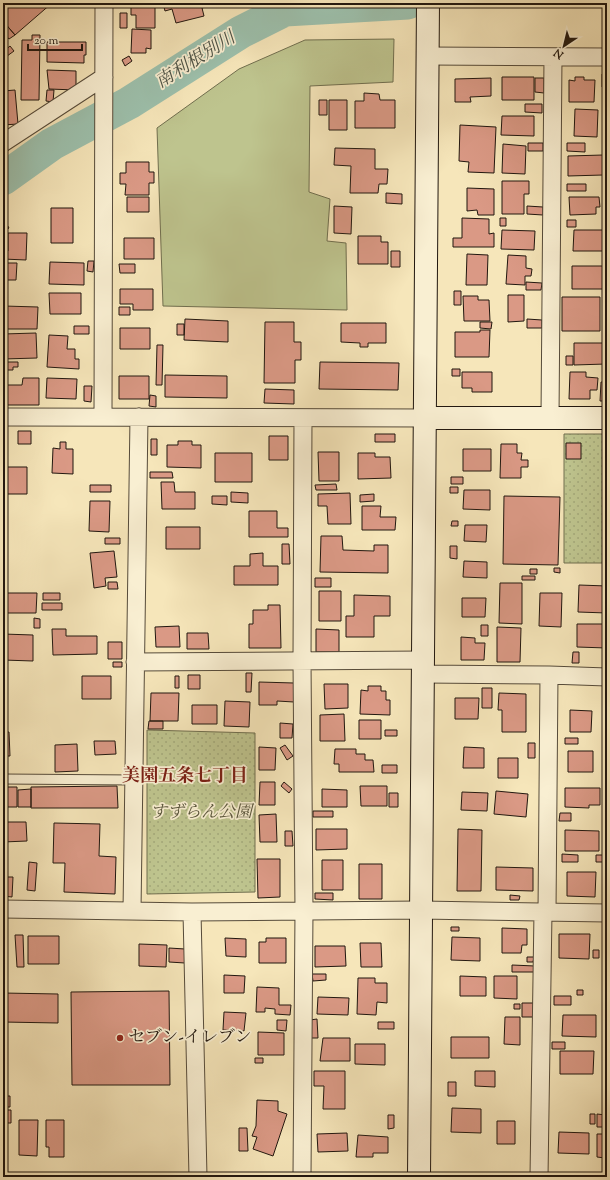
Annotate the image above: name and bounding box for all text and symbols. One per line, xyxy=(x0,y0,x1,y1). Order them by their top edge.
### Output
water label: 南利根別川 xyxy=(151,25,243,96)
scale bar xyxy=(28,26,82,52)
north arrow xyxy=(544,26,584,66)
text: 20 m xyxy=(34,32,59,50)
text: N xyxy=(550,44,568,63)
district label: 美園五条七丁目 xyxy=(122,764,248,790)
park label: すずらん公園 xyxy=(150,801,255,825)
place label: セブン-イレブン xyxy=(128,1026,251,1050)
marker: セブン-イレブン xyxy=(115,1033,125,1043)

